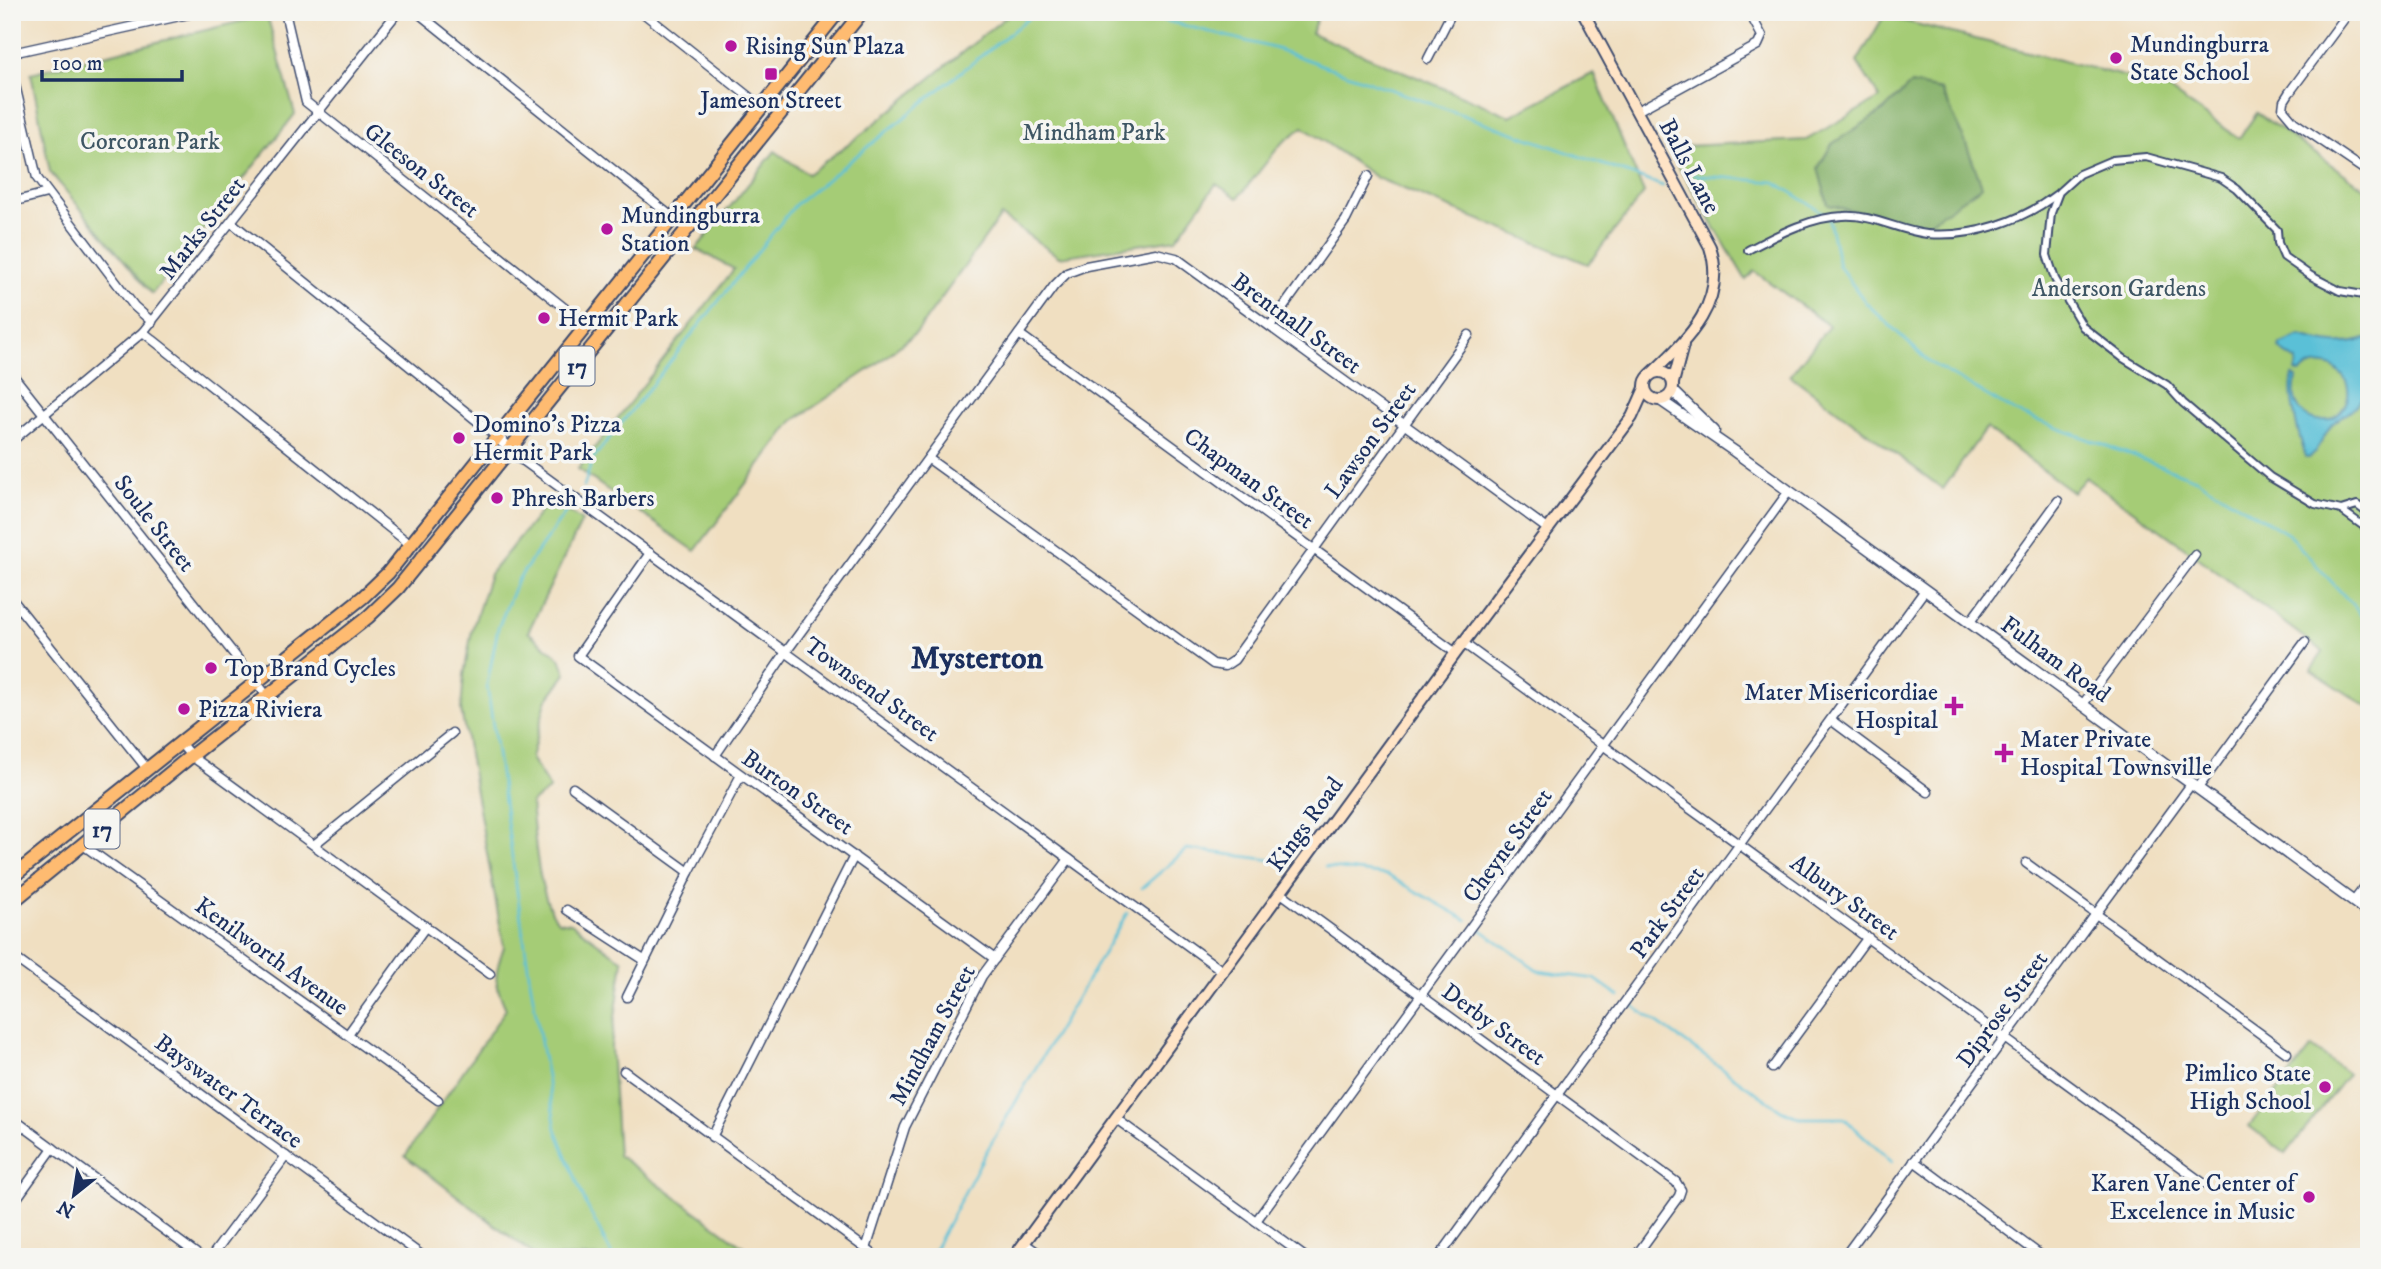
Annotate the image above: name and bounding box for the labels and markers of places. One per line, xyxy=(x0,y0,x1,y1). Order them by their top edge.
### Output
place label: Mundingburra State School xyxy=(2130,30,2270,88)
place label: Rising Sun Plaza xyxy=(745,32,905,62)
marker: Rising Sun Plaza xyxy=(723,38,739,54)
marker: Mundingburra State School xyxy=(2108,50,2124,66)
marker: Jameson Street xyxy=(763,66,779,82)
place label: Jameson Street xyxy=(698,86,842,116)
place label: Mundingburra Station xyxy=(621,201,761,259)
marker: Mundingburra Station xyxy=(599,221,615,237)
place label: Hermit Park xyxy=(558,304,679,334)
marker: Hermit Park xyxy=(536,310,552,326)
place label: Domino's Pizza Hermit Park xyxy=(473,410,622,468)
marker: Domino's Pizza Hermit Park xyxy=(451,430,467,446)
place label: Phresh Barbers xyxy=(511,484,655,514)
marker: Phresh Barbers xyxy=(489,490,505,506)
place label: Top Brand Cycles xyxy=(225,654,396,684)
marker: Top Brand Cycles xyxy=(203,660,219,676)
place label: Mater Misericordiae Hospital xyxy=(1744,678,1939,736)
place label: Pizza Riviera xyxy=(198,695,323,725)
marker: Mater Misericordiae Hospital xyxy=(1944,696,1964,716)
marker: Pizza Riviera xyxy=(176,701,192,717)
place label: Mater Private Hospital Townsville xyxy=(2020,725,2212,783)
marker: Mater Private Hospital Townsville xyxy=(1994,743,2014,763)
place label: Pimlico State High School xyxy=(2184,1059,2312,1117)
marker: Pimlico State High School xyxy=(2317,1079,2333,1095)
place label: Karen Vane Center of Excelence in Music xyxy=(2091,1169,2298,1227)
marker: Karen Vane Center of Excelence in Music xyxy=(2301,1189,2317,1205)

